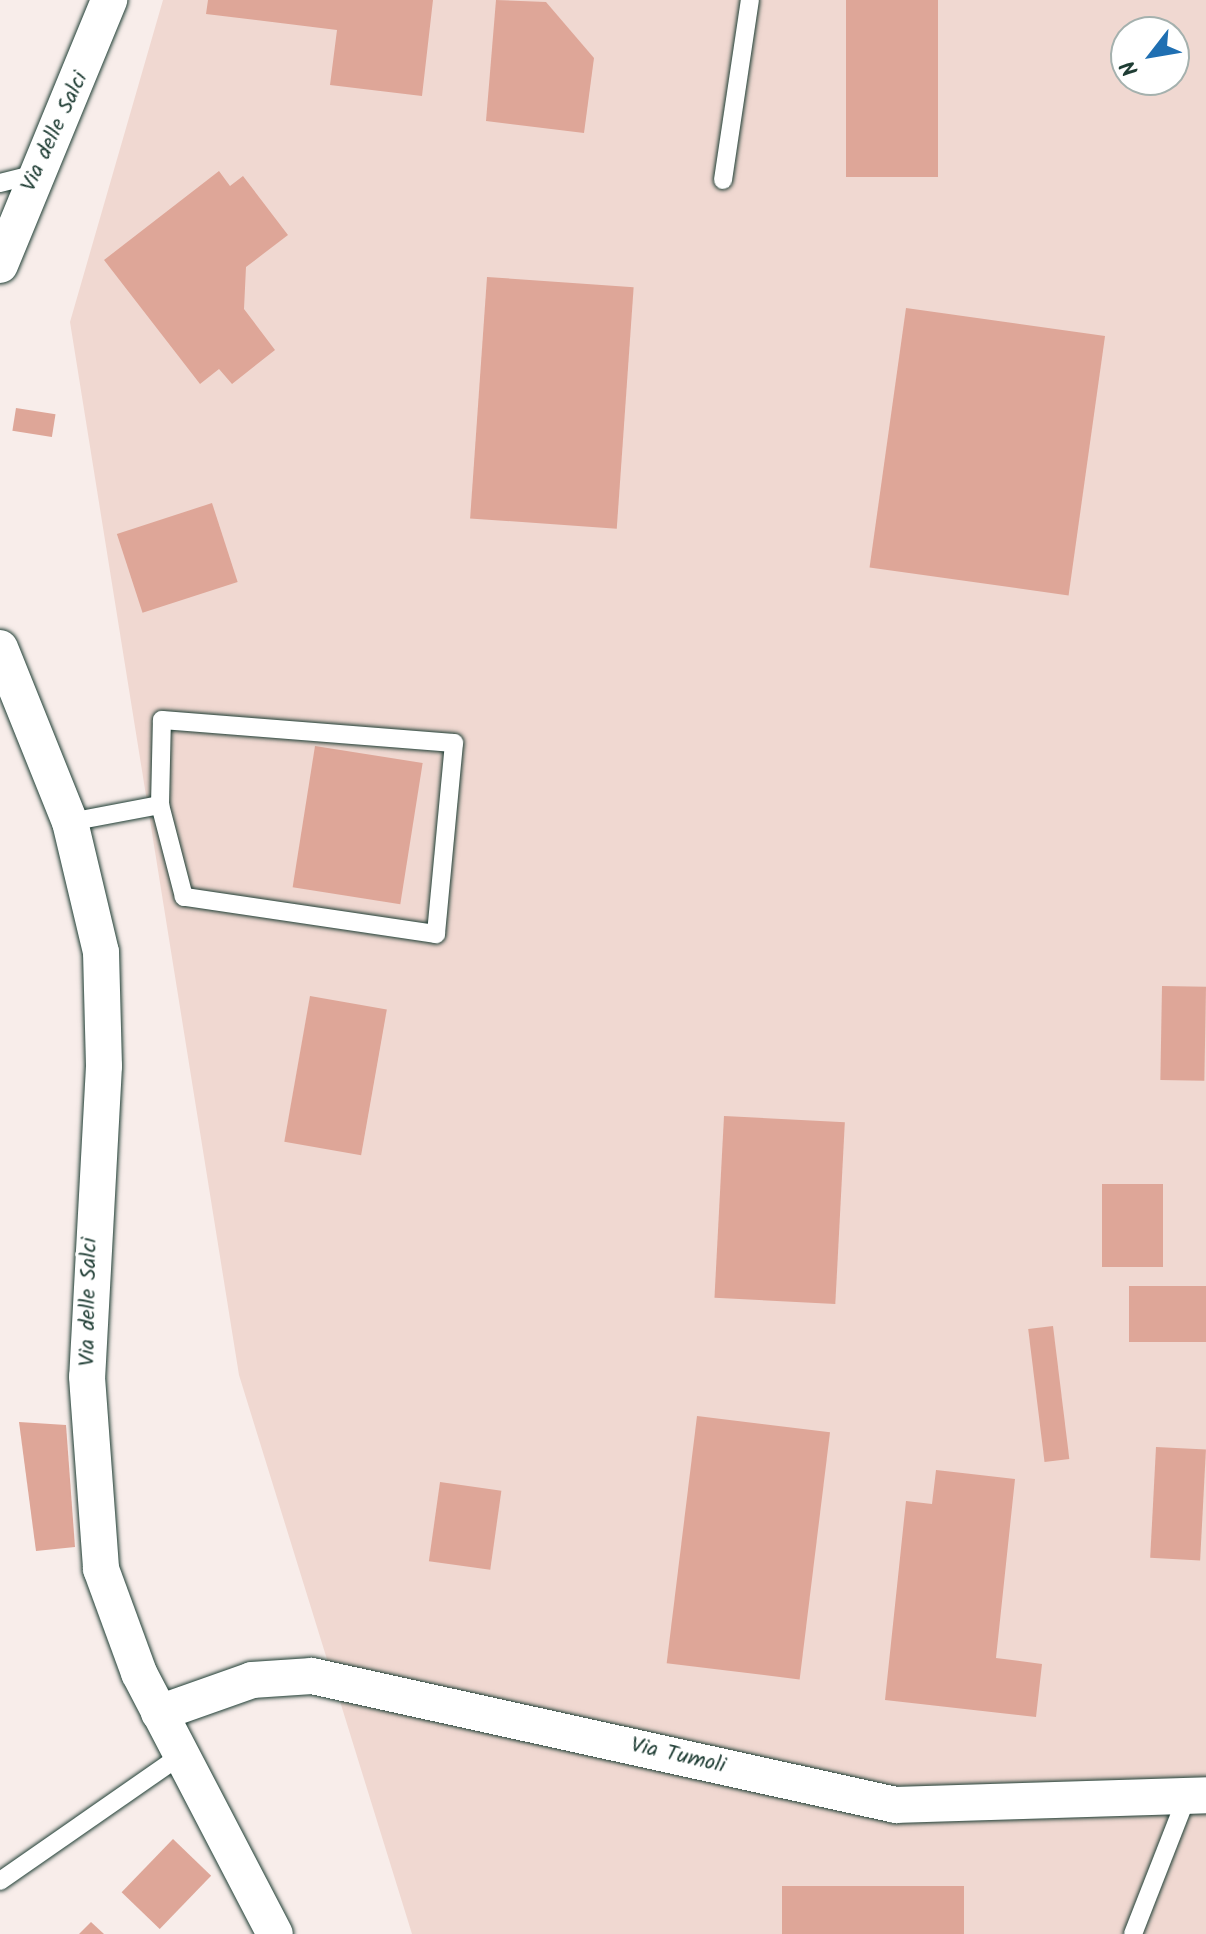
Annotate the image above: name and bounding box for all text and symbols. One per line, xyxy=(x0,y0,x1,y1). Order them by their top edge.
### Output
north arrow xyxy=(1110,16,1190,96)
text: N xyxy=(1112,53,1149,83)
street label: Via delle Salci xyxy=(16,68,94,196)
street label: Via delle Salci xyxy=(75,1237,103,1367)
street label: Via Tumoli xyxy=(628,1732,728,1780)

